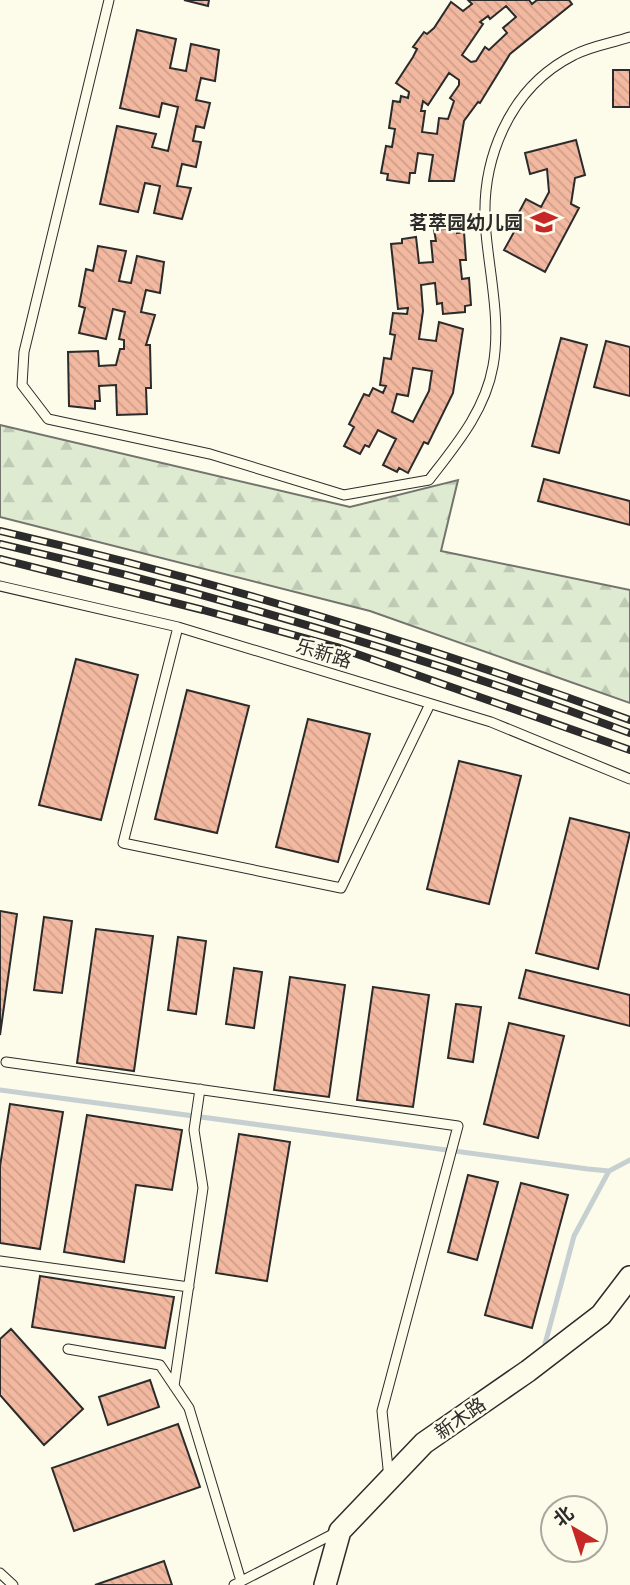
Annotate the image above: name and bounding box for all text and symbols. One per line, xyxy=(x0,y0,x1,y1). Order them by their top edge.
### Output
school or university icon: 茗萃园幼儿园 xyxy=(529,207,559,237)
place label: 茗萃园幼儿园 xyxy=(409,210,523,234)
street label: 乐新路 xyxy=(293,633,355,673)
street label: 新木路 xyxy=(430,1392,490,1444)
north arrow xyxy=(539,1494,609,1564)
text: 北 xyxy=(548,1500,578,1531)

